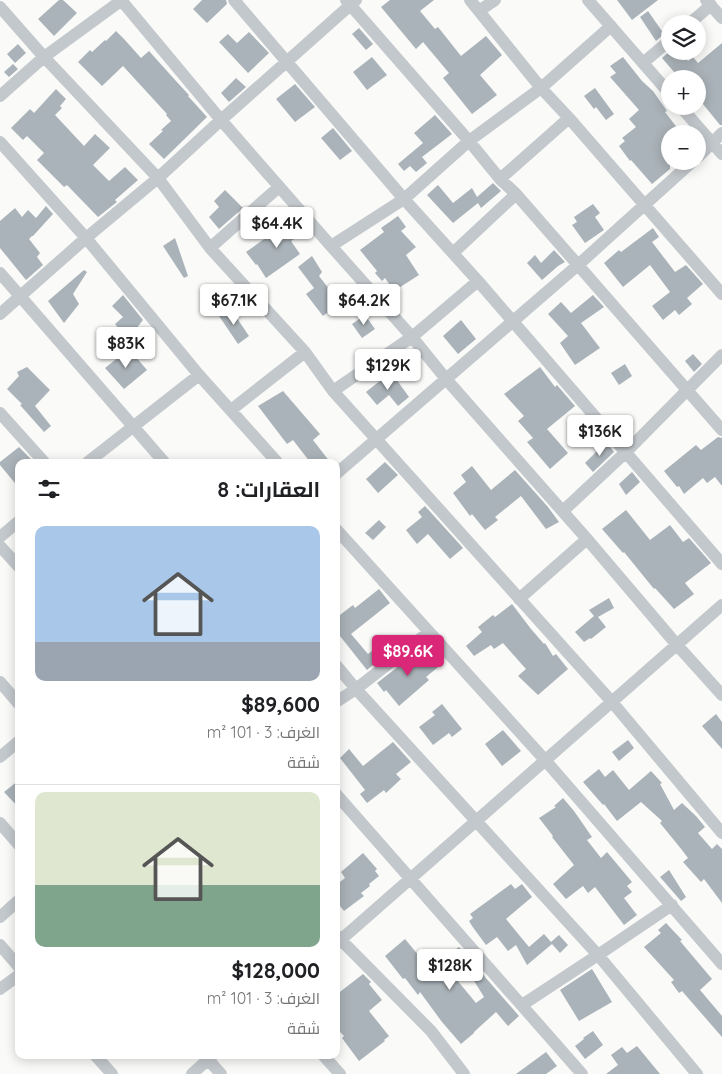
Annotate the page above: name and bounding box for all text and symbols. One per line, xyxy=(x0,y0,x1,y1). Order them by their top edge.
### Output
map controls xyxy=(661,15,706,170)
button: layers xyxy=(661,15,706,60)
button: + xyxy=(661,70,706,115)
button: − xyxy=(661,125,706,170)
pin: $64.4K xyxy=(236,206,318,249)
text: $64.4K xyxy=(251,213,303,233)
pin: $67.1K xyxy=(193,284,275,326)
pin: $64.2K xyxy=(323,284,405,326)
text: $67.1K xyxy=(211,290,257,310)
text: $64.2K xyxy=(338,290,390,310)
pin: $83K xyxy=(96,326,156,369)
text: $83K xyxy=(107,333,145,353)
pin: $129K xyxy=(353,348,423,391)
text: $129K xyxy=(366,355,410,375)
pin: $136K xyxy=(565,414,635,457)
text: $136K xyxy=(578,421,622,441)
icon: filters xyxy=(35,475,63,503)
text: العقارات: 8 xyxy=(218,476,320,502)
icon: home xyxy=(133,559,223,649)
pin: $89.6K xyxy=(367,634,449,677)
text: $89.6K xyxy=(383,641,433,661)
text: $89,600 xyxy=(241,691,320,717)
text: الغرف: 3 · 101 m² xyxy=(207,722,320,742)
text: شقة xyxy=(287,752,320,772)
icon: home xyxy=(133,824,223,914)
pin: $128K xyxy=(415,948,485,991)
text: $128K xyxy=(428,955,472,975)
text: $128,000 xyxy=(231,957,320,983)
text: الغرف: 3 · 101 m² xyxy=(207,988,320,1008)
text: شقة xyxy=(287,1018,320,1038)

